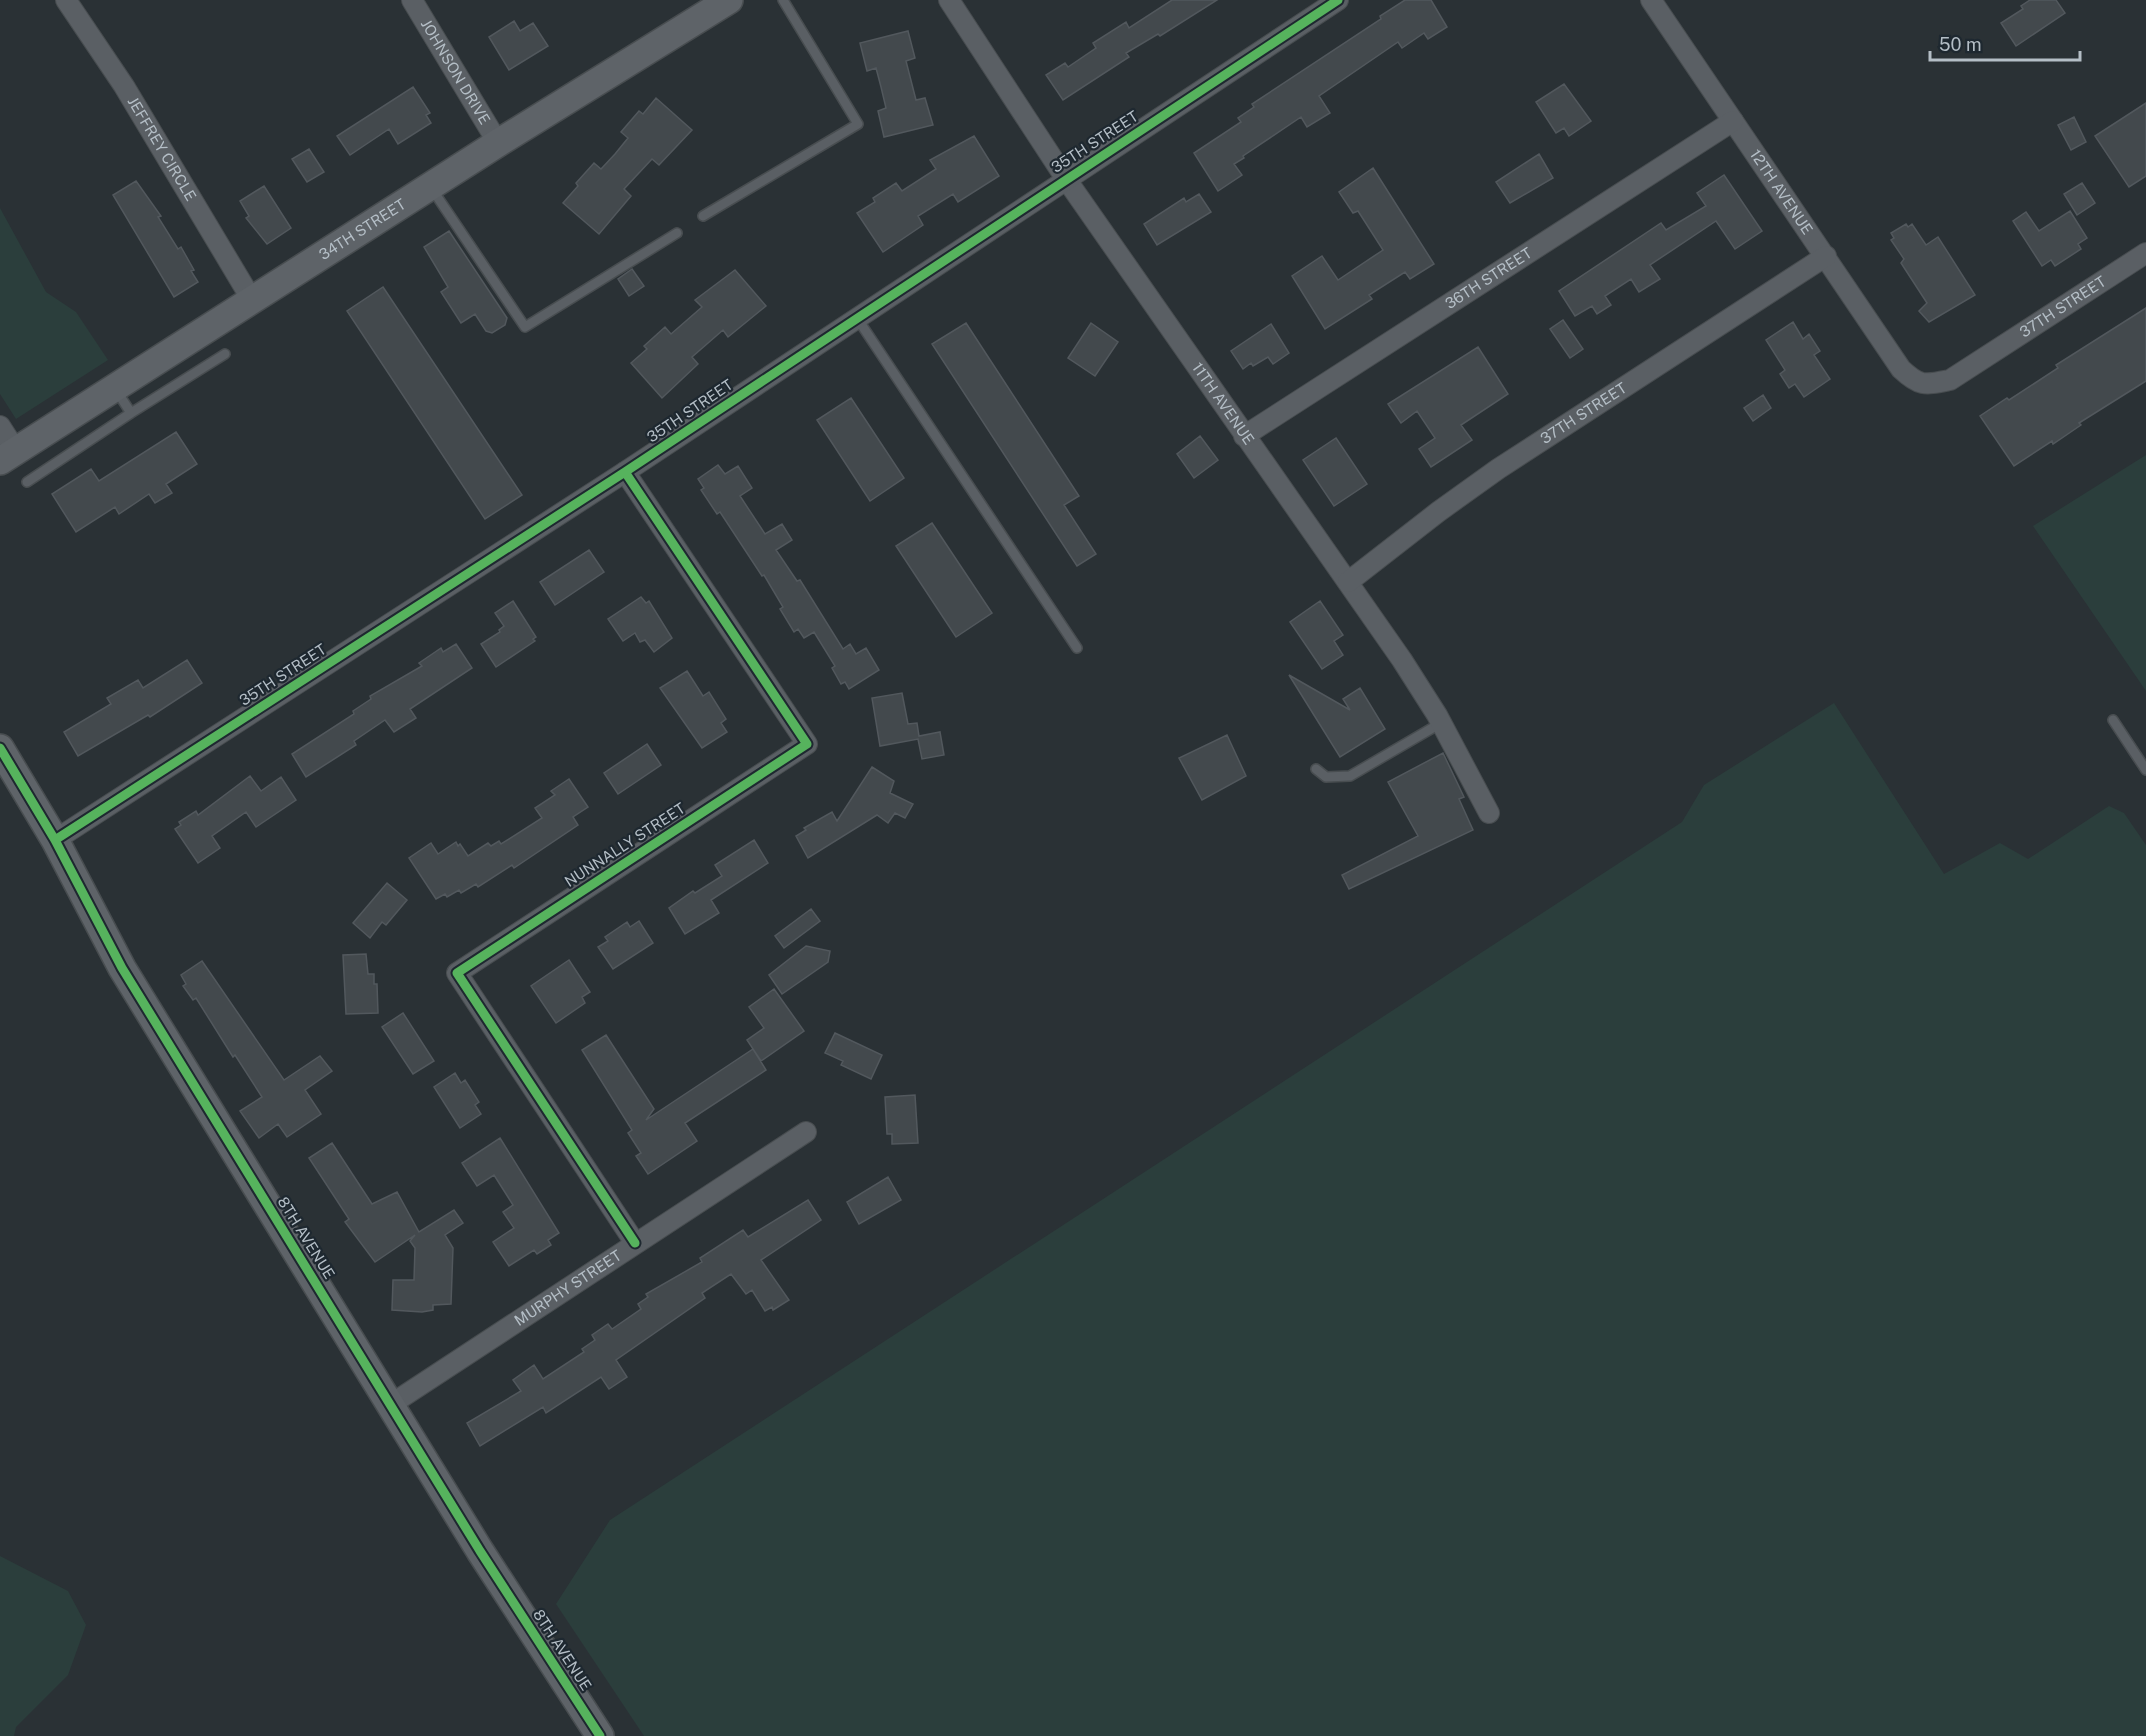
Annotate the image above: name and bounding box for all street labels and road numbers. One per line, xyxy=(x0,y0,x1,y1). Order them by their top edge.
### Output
street label: JOHNSON DRIVE xyxy=(418,16,494,127)
street label: JEFFREY CIRCLE xyxy=(124,93,200,204)
street label: 35TH STREET xyxy=(1048,107,1141,176)
street label: 12TH AVENUE xyxy=(1747,146,1816,237)
street label: 34TH STREET xyxy=(316,195,409,263)
street label: 36TH STREET xyxy=(1442,244,1535,312)
street label: 37TH STREET xyxy=(2016,272,2109,340)
street label: 11TH AVENUE xyxy=(1189,359,1258,448)
street label: 35TH STREET xyxy=(644,376,736,446)
street label: 37TH STREET xyxy=(1537,379,1630,447)
street label: 35TH STREET xyxy=(236,640,329,709)
street label: NUNNALLY STREET xyxy=(561,799,688,890)
street label: 8TH AVENUE xyxy=(275,1194,338,1282)
street label: MURPHY STREET xyxy=(511,1246,625,1329)
street label: 8TH AVENUE xyxy=(530,1606,595,1693)

